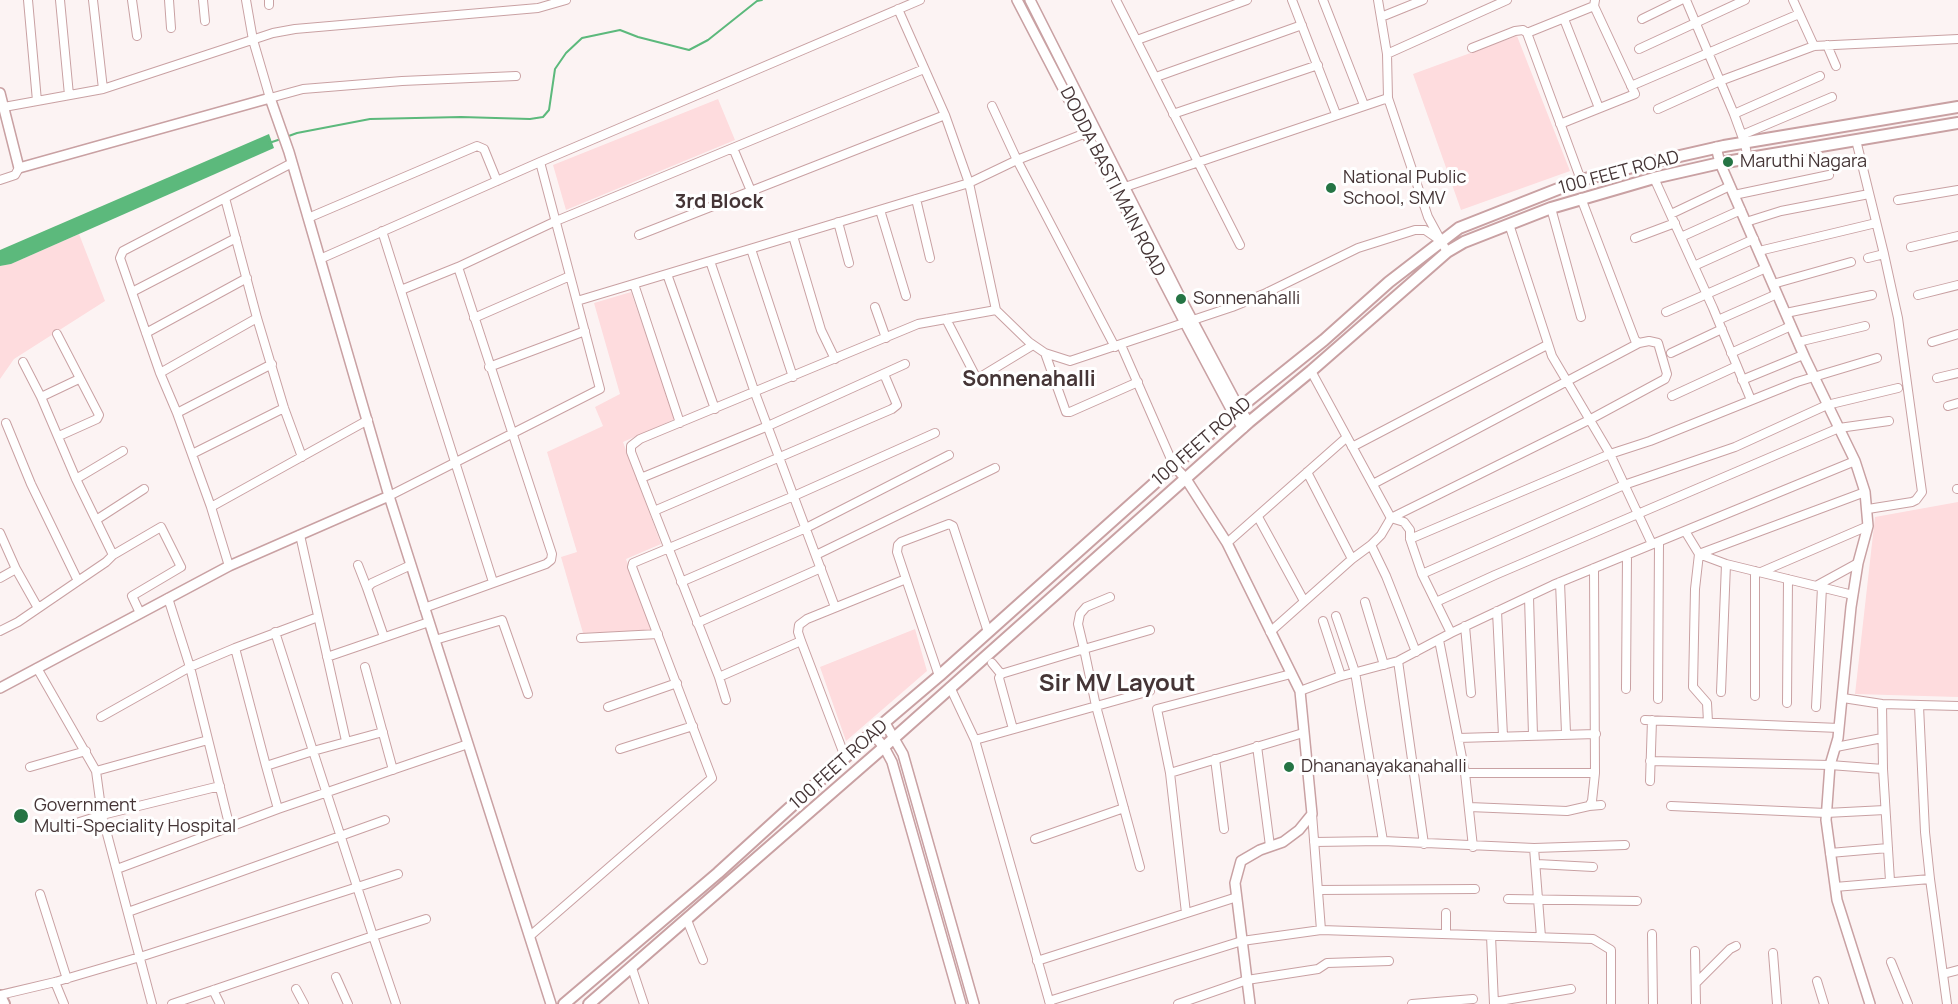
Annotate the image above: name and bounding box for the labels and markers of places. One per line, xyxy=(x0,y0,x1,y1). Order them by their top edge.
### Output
place label: Maruthi Nagara xyxy=(1740,151,1867,173)
marker: Maruthi Nagara xyxy=(1721,155,1735,169)
place label: National Public School, SMV xyxy=(1343,167,1466,210)
marker: National Public School, SMV xyxy=(1324,181,1338,195)
place label: Sonnenahalli xyxy=(1193,288,1300,310)
marker: Sonnenahalli xyxy=(1174,292,1188,306)
place label: Dhananayakanahalli xyxy=(1301,756,1467,778)
marker: Dhananayakanahalli xyxy=(1282,760,1296,774)
place label: Government Multi-Speciality Hospital xyxy=(34,795,236,838)
marker: Government Multi-Speciality Hospital xyxy=(12,807,30,825)

